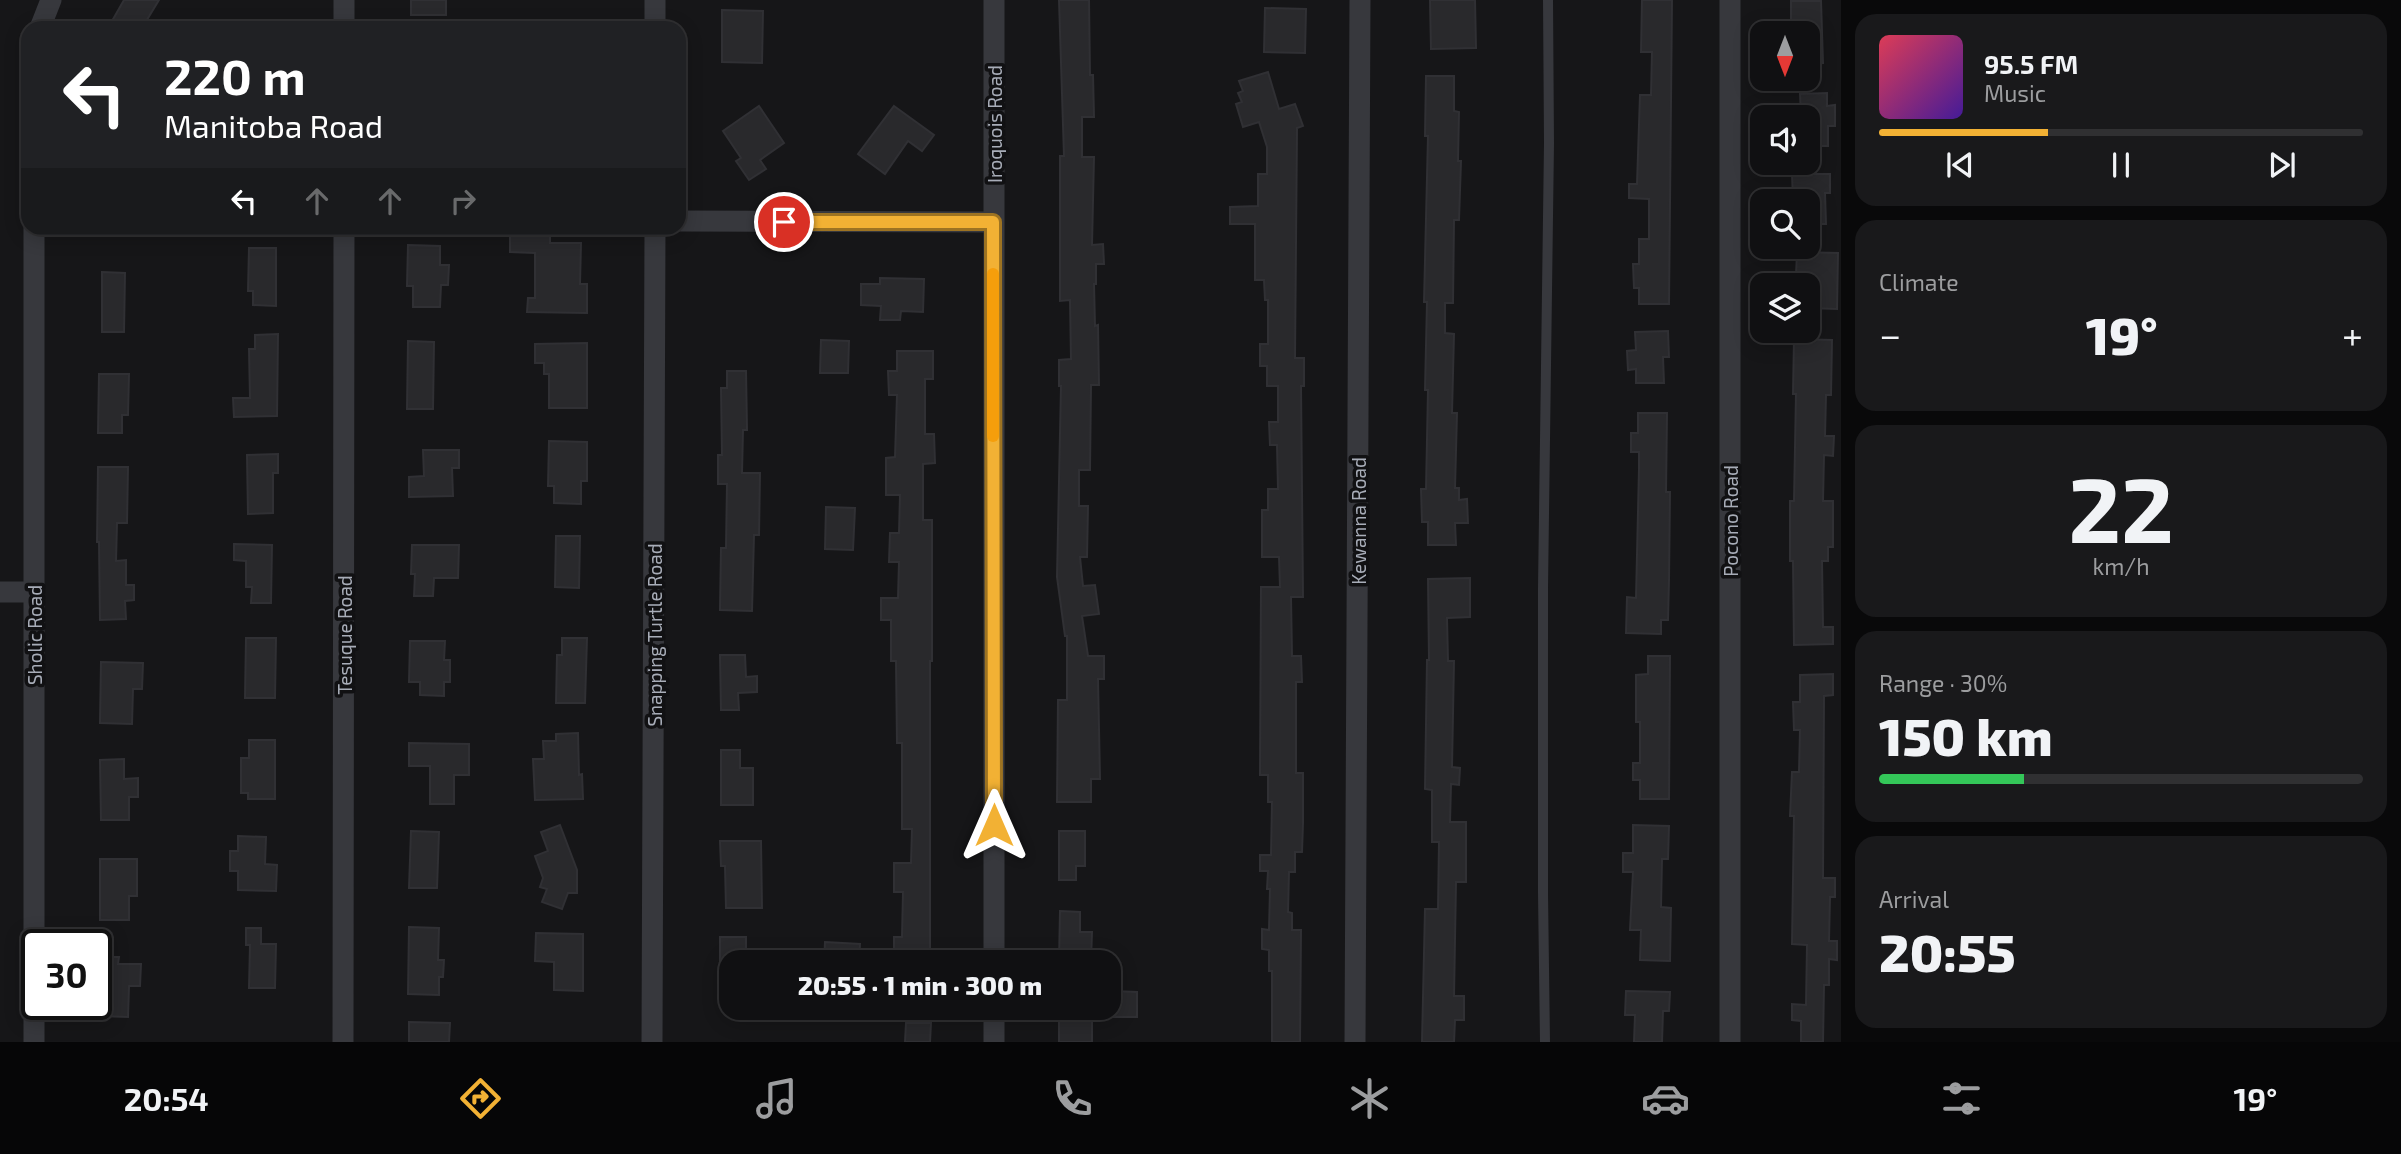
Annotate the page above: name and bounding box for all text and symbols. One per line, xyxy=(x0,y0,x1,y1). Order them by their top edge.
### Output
north arrow xyxy=(1750,21,1820,91)
map controls xyxy=(1750,21,1820,343)
text: 220 m xyxy=(164,46,306,105)
text: 95.5 FM xyxy=(1984,48,2078,79)
icon: left xyxy=(49,49,140,140)
street label: Iroquois Road xyxy=(983,65,1006,183)
text: Music xyxy=(1984,79,2046,107)
button: sound xyxy=(1750,105,1820,175)
text: Manitoba Road xyxy=(164,106,383,144)
icon: previous xyxy=(1941,146,1979,184)
icon: pause xyxy=(2102,146,2140,184)
icon: next xyxy=(2263,146,2301,184)
icon: left xyxy=(225,182,263,220)
icon: ahead xyxy=(298,182,336,220)
icon: ahead xyxy=(371,182,409,220)
icon: right xyxy=(444,182,482,220)
button: search xyxy=(1750,189,1820,259)
pin xyxy=(754,192,814,252)
icon: arrive xyxy=(765,203,803,241)
text: Climate xyxy=(1879,268,1959,296)
button: layers xyxy=(1750,273,1820,343)
text: 19° xyxy=(2086,303,2158,365)
text: − xyxy=(1879,311,1901,357)
text: + xyxy=(2342,311,2363,357)
text: 22 xyxy=(2068,452,2174,561)
street label: Kewanna Road xyxy=(1347,457,1370,585)
street label: Pocono Road xyxy=(1719,465,1742,577)
street label: Snapping Turtle Road xyxy=(643,543,666,727)
text: km/h xyxy=(2092,552,2150,580)
street label: Tesuque Road xyxy=(333,575,356,695)
street label: Sholic Road xyxy=(23,585,46,685)
text: Range · 30% xyxy=(1879,669,2007,697)
text: 150 km xyxy=(1879,704,2053,766)
position arrow xyxy=(957,788,1031,862)
text: Arrival xyxy=(1879,885,1949,913)
text: 20:55 xyxy=(1879,920,2016,982)
speed limit sign: 30 xyxy=(21,929,112,1020)
text: 20:55 · 1 min · 300 m xyxy=(798,969,1042,1000)
icon: directions xyxy=(456,1074,505,1123)
icon: music xyxy=(752,1074,801,1123)
icon: phone xyxy=(1048,1074,1097,1123)
icon: climate xyxy=(1345,1074,1394,1123)
icon: car xyxy=(1641,1074,1690,1123)
icon: filters xyxy=(1937,1074,1986,1123)
text: 20:54 xyxy=(124,1079,209,1117)
text: 19° xyxy=(2234,1079,2277,1117)

